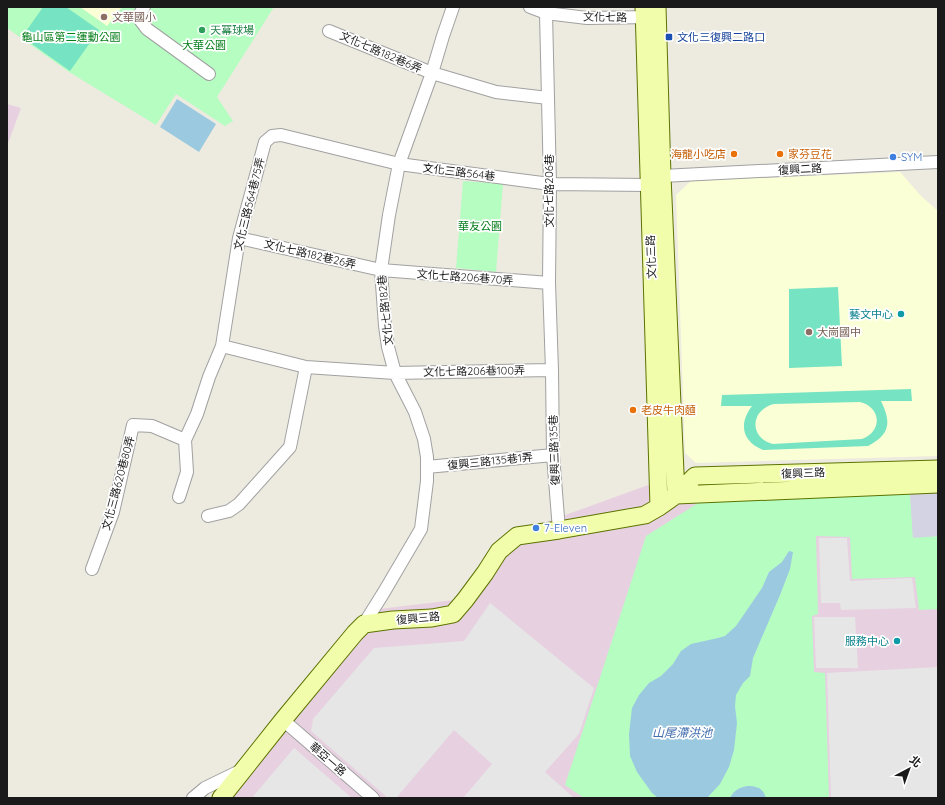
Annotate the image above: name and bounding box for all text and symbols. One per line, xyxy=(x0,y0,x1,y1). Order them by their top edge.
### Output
place label: 文華國小 xyxy=(112,10,156,24)
street label: 文化七路 xyxy=(583,10,627,24)
marker: 文華國小 xyxy=(99,12,109,22)
place label: 天冪球場 xyxy=(210,23,254,37)
marker: 天冪球場 xyxy=(197,25,207,35)
street label: 文化七路182巷6弄 xyxy=(338,28,424,76)
park label: 龜山區第二運動公園 xyxy=(22,30,121,44)
place label: 文化三復興二路口 xyxy=(677,30,765,44)
marker: 文化三復興二路口 xyxy=(664,32,674,42)
park label: 大華公園 xyxy=(182,38,226,52)
place label: 海龍小吃店 xyxy=(671,147,726,161)
place label: 家芬豆花 xyxy=(788,147,832,161)
marker: 海龍小吃店 xyxy=(729,149,739,159)
marker: 家芬豆花 xyxy=(775,149,785,159)
place label: SYM xyxy=(901,150,922,164)
marker: SYM xyxy=(888,152,898,162)
street label: 文化七路206巷 xyxy=(542,154,556,228)
street label: 文化三路564巷75弄 xyxy=(231,156,267,252)
street label: 文化三路564巷 xyxy=(422,161,496,183)
street label: 復興二路 xyxy=(778,161,822,177)
park label: 華友公園 xyxy=(458,219,502,233)
street label: 文化三路 xyxy=(643,235,659,279)
street label: 文化七路182巷26弄 xyxy=(263,237,357,271)
street label: 文化七路206巷70弄 xyxy=(416,267,514,287)
street label: 文化七路182巷 xyxy=(374,274,396,346)
place label: 藝文中心 xyxy=(849,307,893,321)
marker: 藝文中心 xyxy=(896,309,906,319)
place label: 大崗國中 xyxy=(817,325,861,339)
marker: 大崗國中 xyxy=(804,327,814,337)
street label: 文化七路206巷100弄 xyxy=(423,363,525,379)
place label: 老皮牛肉麵 xyxy=(641,403,696,417)
marker: 老皮牛肉麵 xyxy=(628,405,638,415)
street label: 復興三路135巷 xyxy=(546,414,562,486)
street label: 文化三路620巷80弄 xyxy=(99,434,137,532)
street label: 復興三路135巷1弄 xyxy=(447,450,533,472)
street label: 復興三路 xyxy=(781,465,825,481)
place label: 7-Eleven xyxy=(544,521,587,535)
marker: 7-Eleven xyxy=(531,523,541,533)
street label: 復興三路 xyxy=(395,609,441,627)
place label: 服務中心 xyxy=(845,634,889,648)
marker: 服務中心 xyxy=(892,636,902,646)
water label: 山尾滯洪池 xyxy=(652,725,714,740)
street label: 華亞一路 xyxy=(307,739,349,779)
north arrow xyxy=(889,749,929,789)
text: 北 xyxy=(907,753,924,770)

